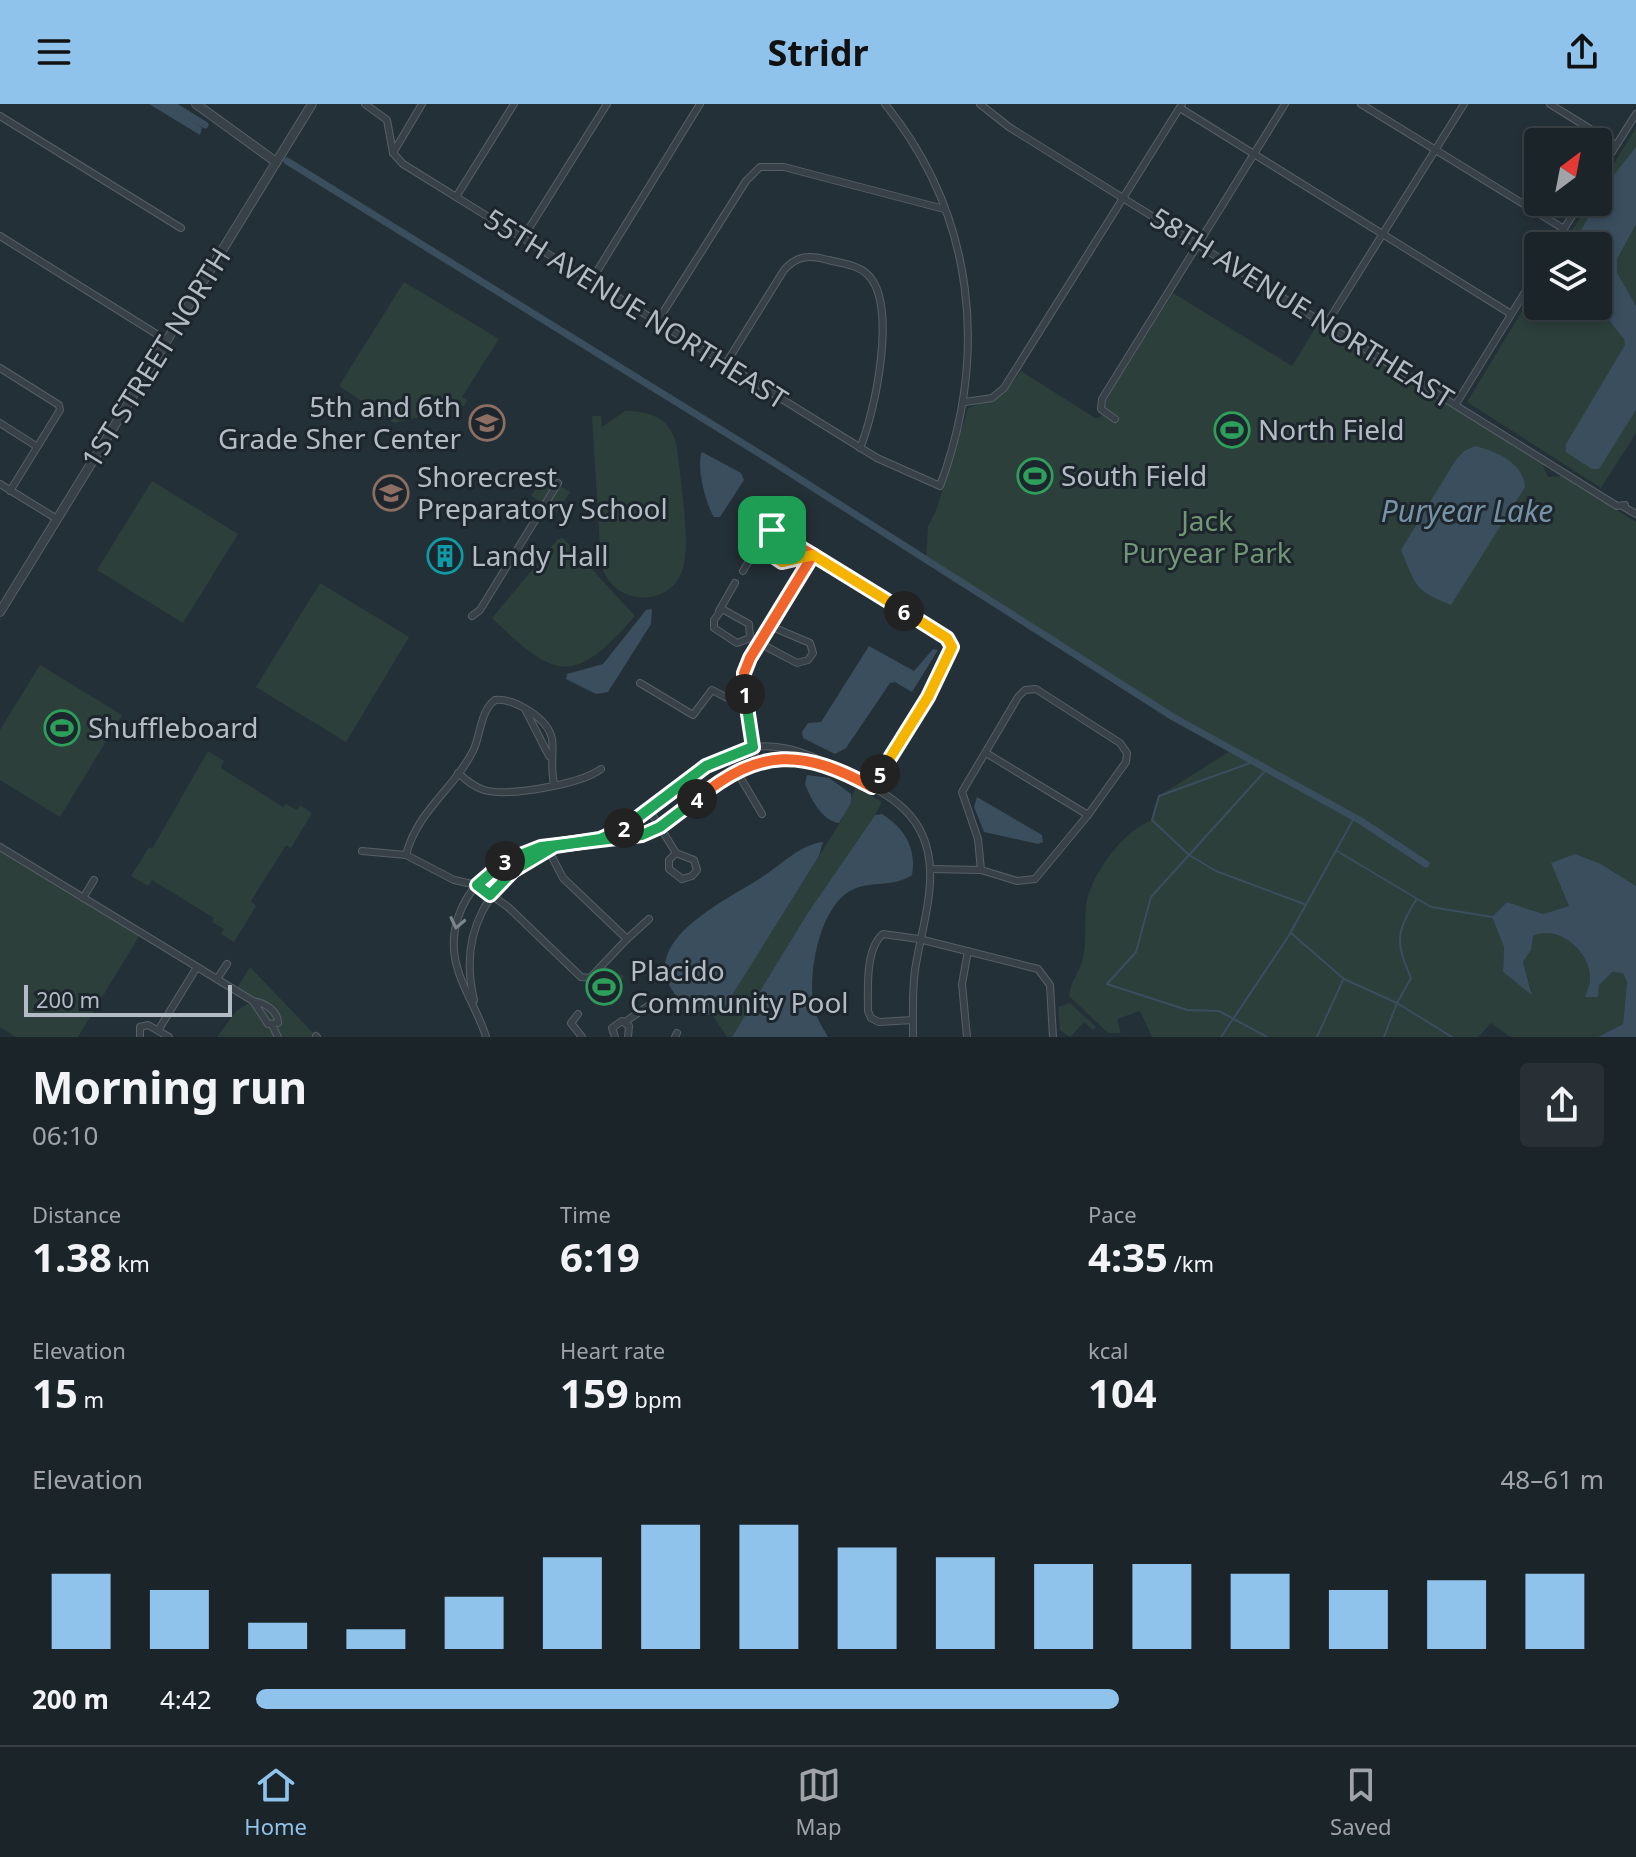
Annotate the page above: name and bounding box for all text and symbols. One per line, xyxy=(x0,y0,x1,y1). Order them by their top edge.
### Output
text: Stridr xyxy=(767,28,869,77)
icon: menu xyxy=(32,30,76,74)
icon: share xyxy=(1560,30,1604,74)
north arrow xyxy=(1524,128,1612,216)
map controls xyxy=(1524,128,1612,320)
street label: 58TH AVENUE NORTHEAST xyxy=(1144,198,1462,416)
street label: 55TH AVENUE NORTHEAST xyxy=(478,199,796,417)
button: layers xyxy=(1524,232,1612,320)
street label: 1ST STREET NORTH xyxy=(72,240,238,475)
place label: 5th and 6th Grade Sher Center xyxy=(218,387,461,457)
school or university icon: 5th and 6th Grade Sher Center xyxy=(468,404,506,442)
place label: North Field xyxy=(1258,410,1404,448)
sports icon: North Field xyxy=(1213,411,1251,449)
place label: South Field xyxy=(1061,456,1207,494)
place label: Shorecrest Preparatory School xyxy=(417,457,668,527)
sports icon: South Field xyxy=(1016,457,1054,495)
school or university icon: Shorecrest Preparatory School xyxy=(372,474,410,512)
water label: Puryear Lake xyxy=(1381,490,1553,531)
pin xyxy=(738,496,806,564)
park label: Jack Puryear Park xyxy=(1122,501,1292,571)
icon: arrive xyxy=(750,508,794,552)
place label: Landy Hall xyxy=(471,536,608,574)
building icon: Landy Hall xyxy=(426,537,464,575)
pin: 6 xyxy=(884,591,924,631)
text: 6 xyxy=(898,596,910,626)
pin: 1 xyxy=(725,674,765,714)
text: 1 xyxy=(739,679,751,709)
place label: Shuffleboard xyxy=(88,708,258,746)
sports icon: Shuffleboard xyxy=(43,709,81,747)
pin: 5 xyxy=(860,754,900,794)
text: 5 xyxy=(874,759,886,789)
pin: 4 xyxy=(677,779,717,819)
text: 4 xyxy=(691,784,703,814)
pin: 2 xyxy=(604,808,644,848)
text: 2 xyxy=(618,813,630,843)
pin: 3 xyxy=(485,841,525,881)
text: 3 xyxy=(499,846,511,876)
one-way arrow xyxy=(449,915,466,929)
place label: Placido Community Pool xyxy=(630,951,849,1021)
sports icon: Placido Community Pool xyxy=(585,968,623,1006)
scale bar xyxy=(24,981,232,1017)
text: 200 m xyxy=(36,984,100,1014)
text: Morning run xyxy=(32,1057,307,1117)
button: share xyxy=(1520,1063,1604,1147)
text: 06:10 xyxy=(32,1117,98,1153)
text: Distance xyxy=(32,1199,121,1229)
text: Time xyxy=(560,1199,611,1229)
text: Pace xyxy=(1088,1199,1137,1229)
text: 1.38 xyxy=(32,1229,112,1284)
text: 6:19 xyxy=(560,1229,640,1284)
text: 4:35 xyxy=(1088,1229,1168,1284)
text: km xyxy=(112,1248,150,1278)
text: /km xyxy=(1168,1248,1214,1278)
text: Elevation xyxy=(32,1335,126,1365)
text: Heart rate xyxy=(560,1335,665,1365)
text: kcal xyxy=(1088,1335,1128,1365)
text: 15 xyxy=(32,1365,78,1420)
text: 159 xyxy=(560,1365,629,1420)
text: 104 xyxy=(1088,1365,1157,1420)
text: m xyxy=(78,1384,104,1414)
text: bpm xyxy=(629,1384,682,1414)
text: Elevation xyxy=(32,1461,143,1497)
text: 48–61 m xyxy=(1500,1461,1604,1497)
text: 200 m xyxy=(32,1681,109,1717)
text: 4:42 xyxy=(160,1681,212,1717)
tab: Home xyxy=(244,1763,307,1841)
tab: Map xyxy=(796,1763,841,1841)
tab: Saved xyxy=(1330,1763,1392,1841)

